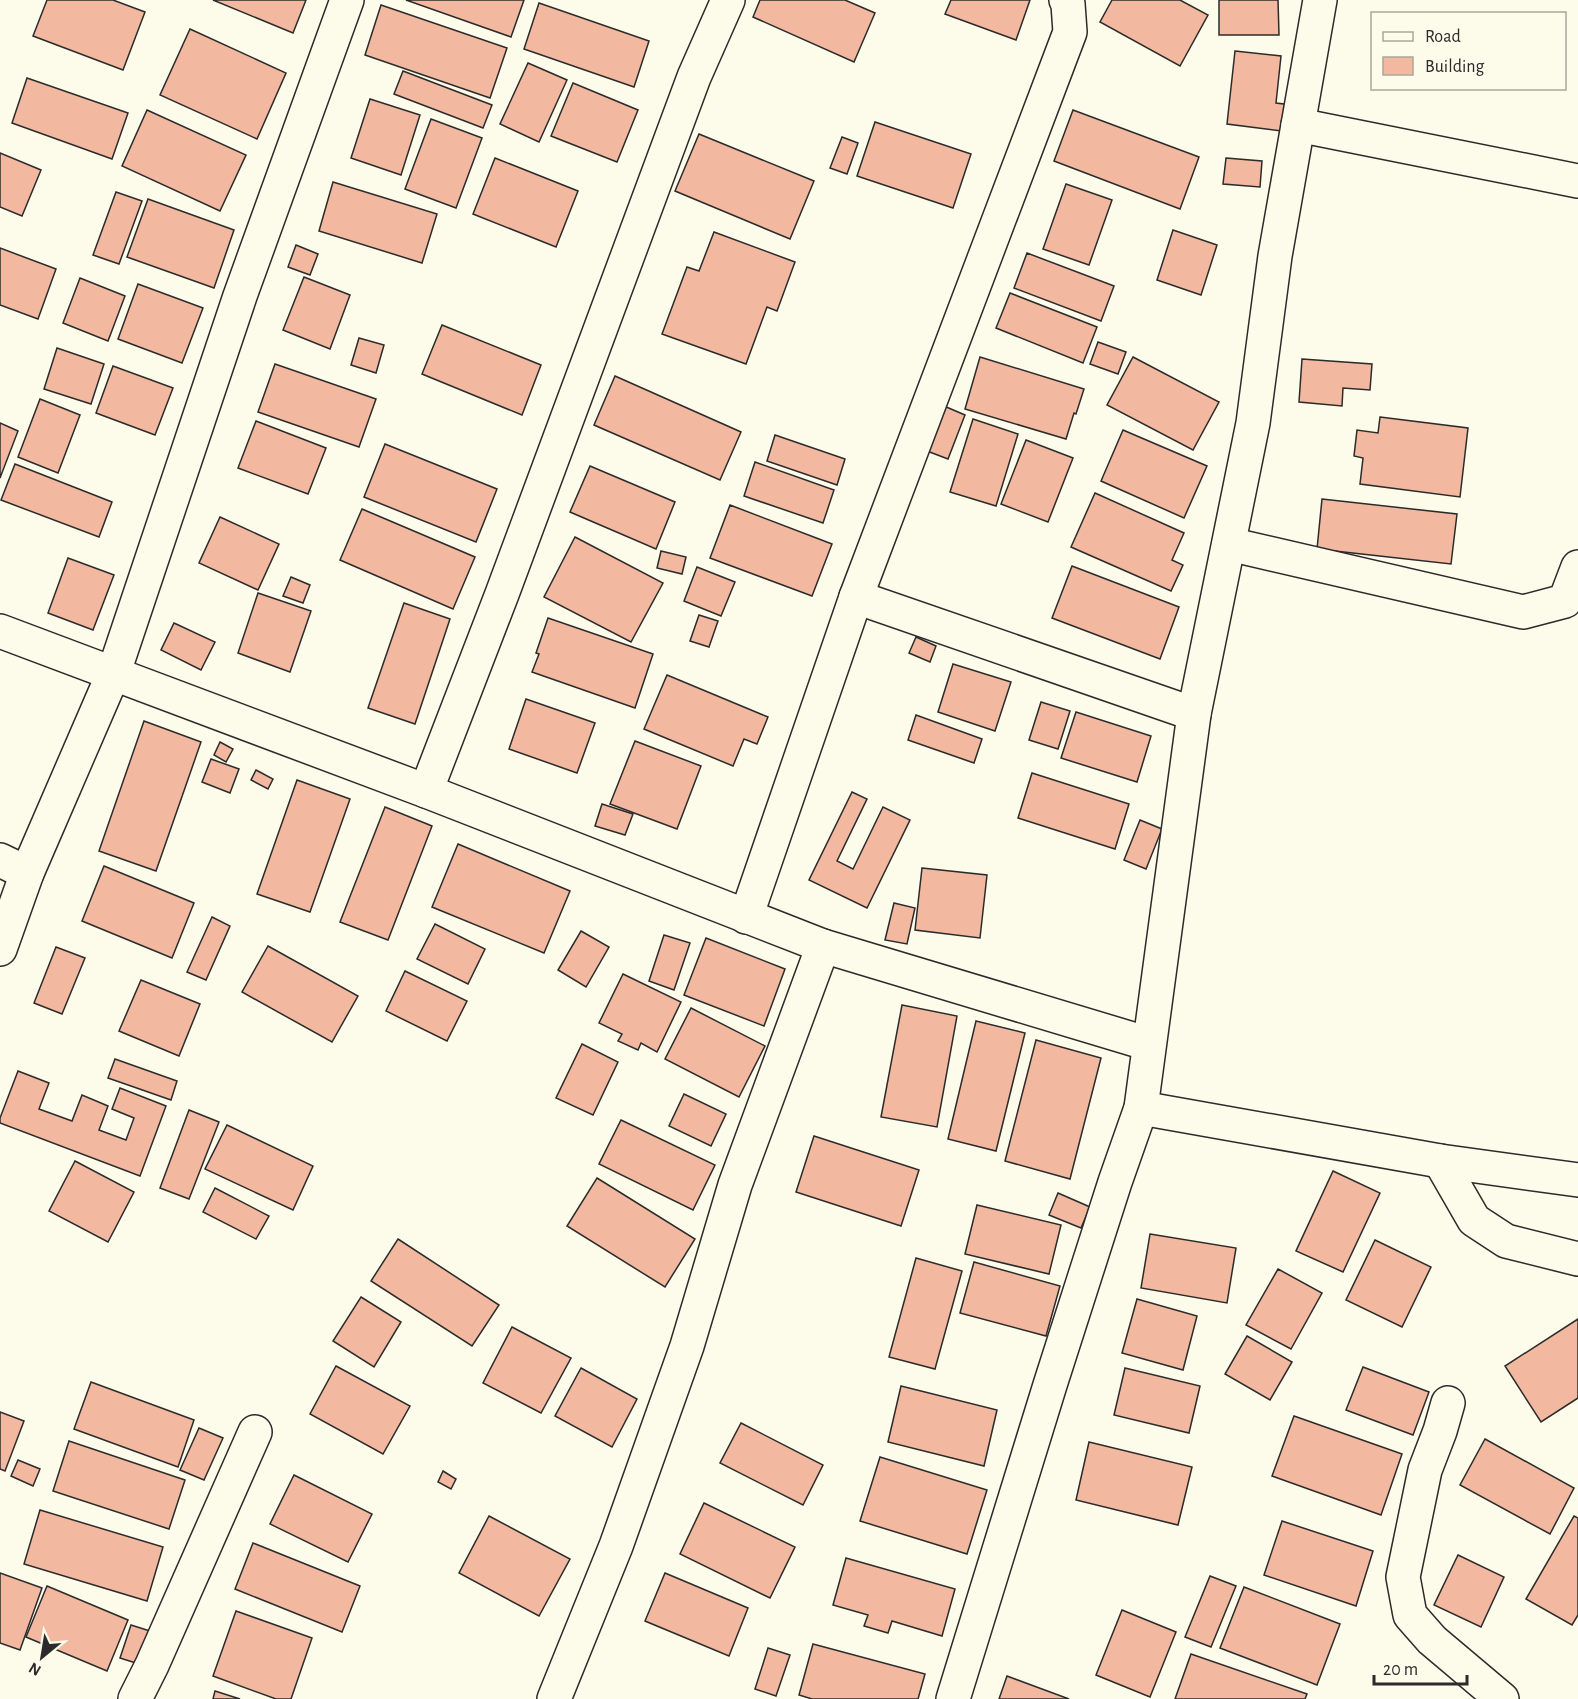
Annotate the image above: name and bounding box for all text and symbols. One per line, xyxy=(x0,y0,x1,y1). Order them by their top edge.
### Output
legend xyxy=(1371,12,1566,90)
text: Road xyxy=(1425,28,1461,46)
text: Building xyxy=(1425,58,1485,76)
north arrow xyxy=(12,1627,72,1687)
scale bar xyxy=(1374,1648,1467,1686)
text: N xyxy=(26,1659,44,1679)
text: 20 m xyxy=(1383,1661,1418,1679)

